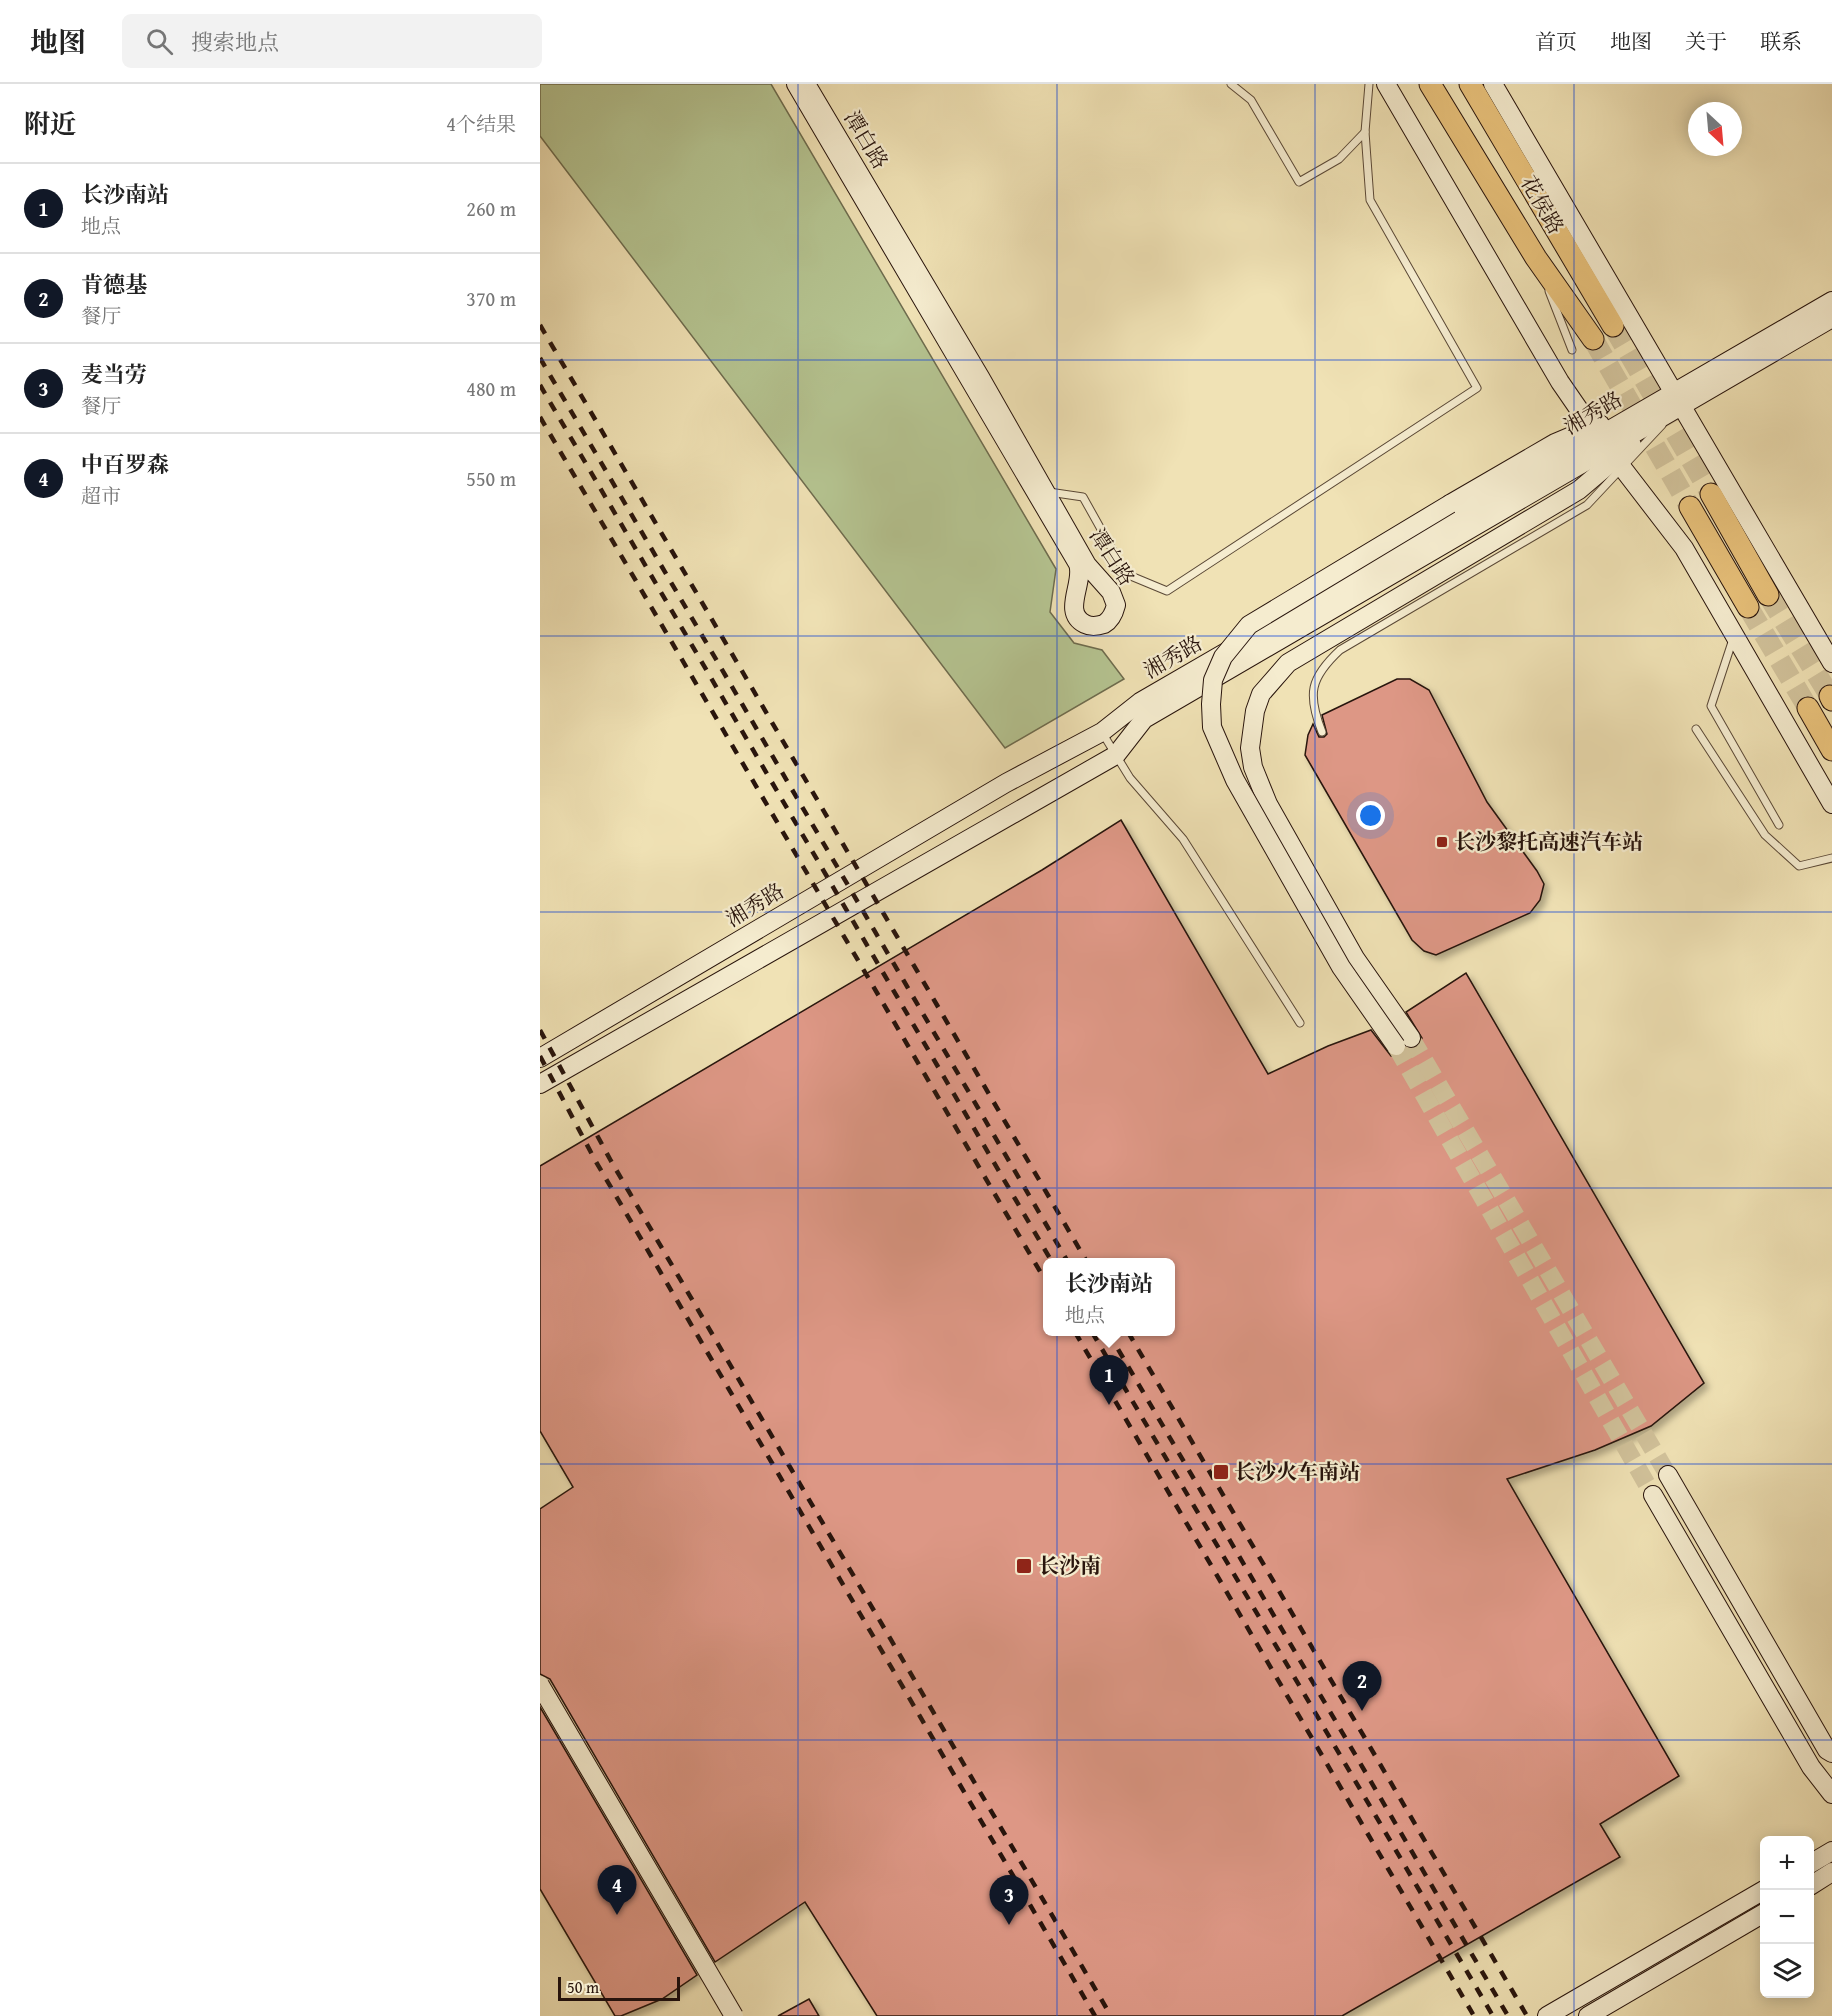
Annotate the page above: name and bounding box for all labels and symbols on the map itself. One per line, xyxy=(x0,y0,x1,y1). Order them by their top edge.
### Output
north arrow xyxy=(1688,102,1742,156)
street label: 潭白路 xyxy=(837,105,896,175)
street label: 花侯路 xyxy=(1513,170,1572,240)
street label: 湘秀路 xyxy=(1558,383,1628,442)
street label: 潭白路 xyxy=(1082,522,1143,592)
street label: 湘秀路 xyxy=(1138,627,1208,686)
your location xyxy=(1356,801,1385,830)
place label: 长沙黎托高速汽车站 xyxy=(1454,826,1643,857)
marker: 长沙黎托高速汽车站 xyxy=(1435,835,1449,849)
street label: 湘秀路 xyxy=(720,875,790,934)
pin: 1 xyxy=(1090,1356,1128,1405)
place label: 长沙火车南站 xyxy=(1234,1456,1360,1487)
marker: 长沙火车南站 xyxy=(1212,1463,1230,1481)
place label: 长沙南 xyxy=(1038,1550,1101,1581)
marker: 长沙南 xyxy=(1015,1557,1033,1575)
pin: 2 xyxy=(1342,1662,1382,1711)
pin: 4 xyxy=(598,1866,637,1915)
pin: 3 xyxy=(990,1876,1028,1925)
scale bar xyxy=(558,1974,680,2002)

